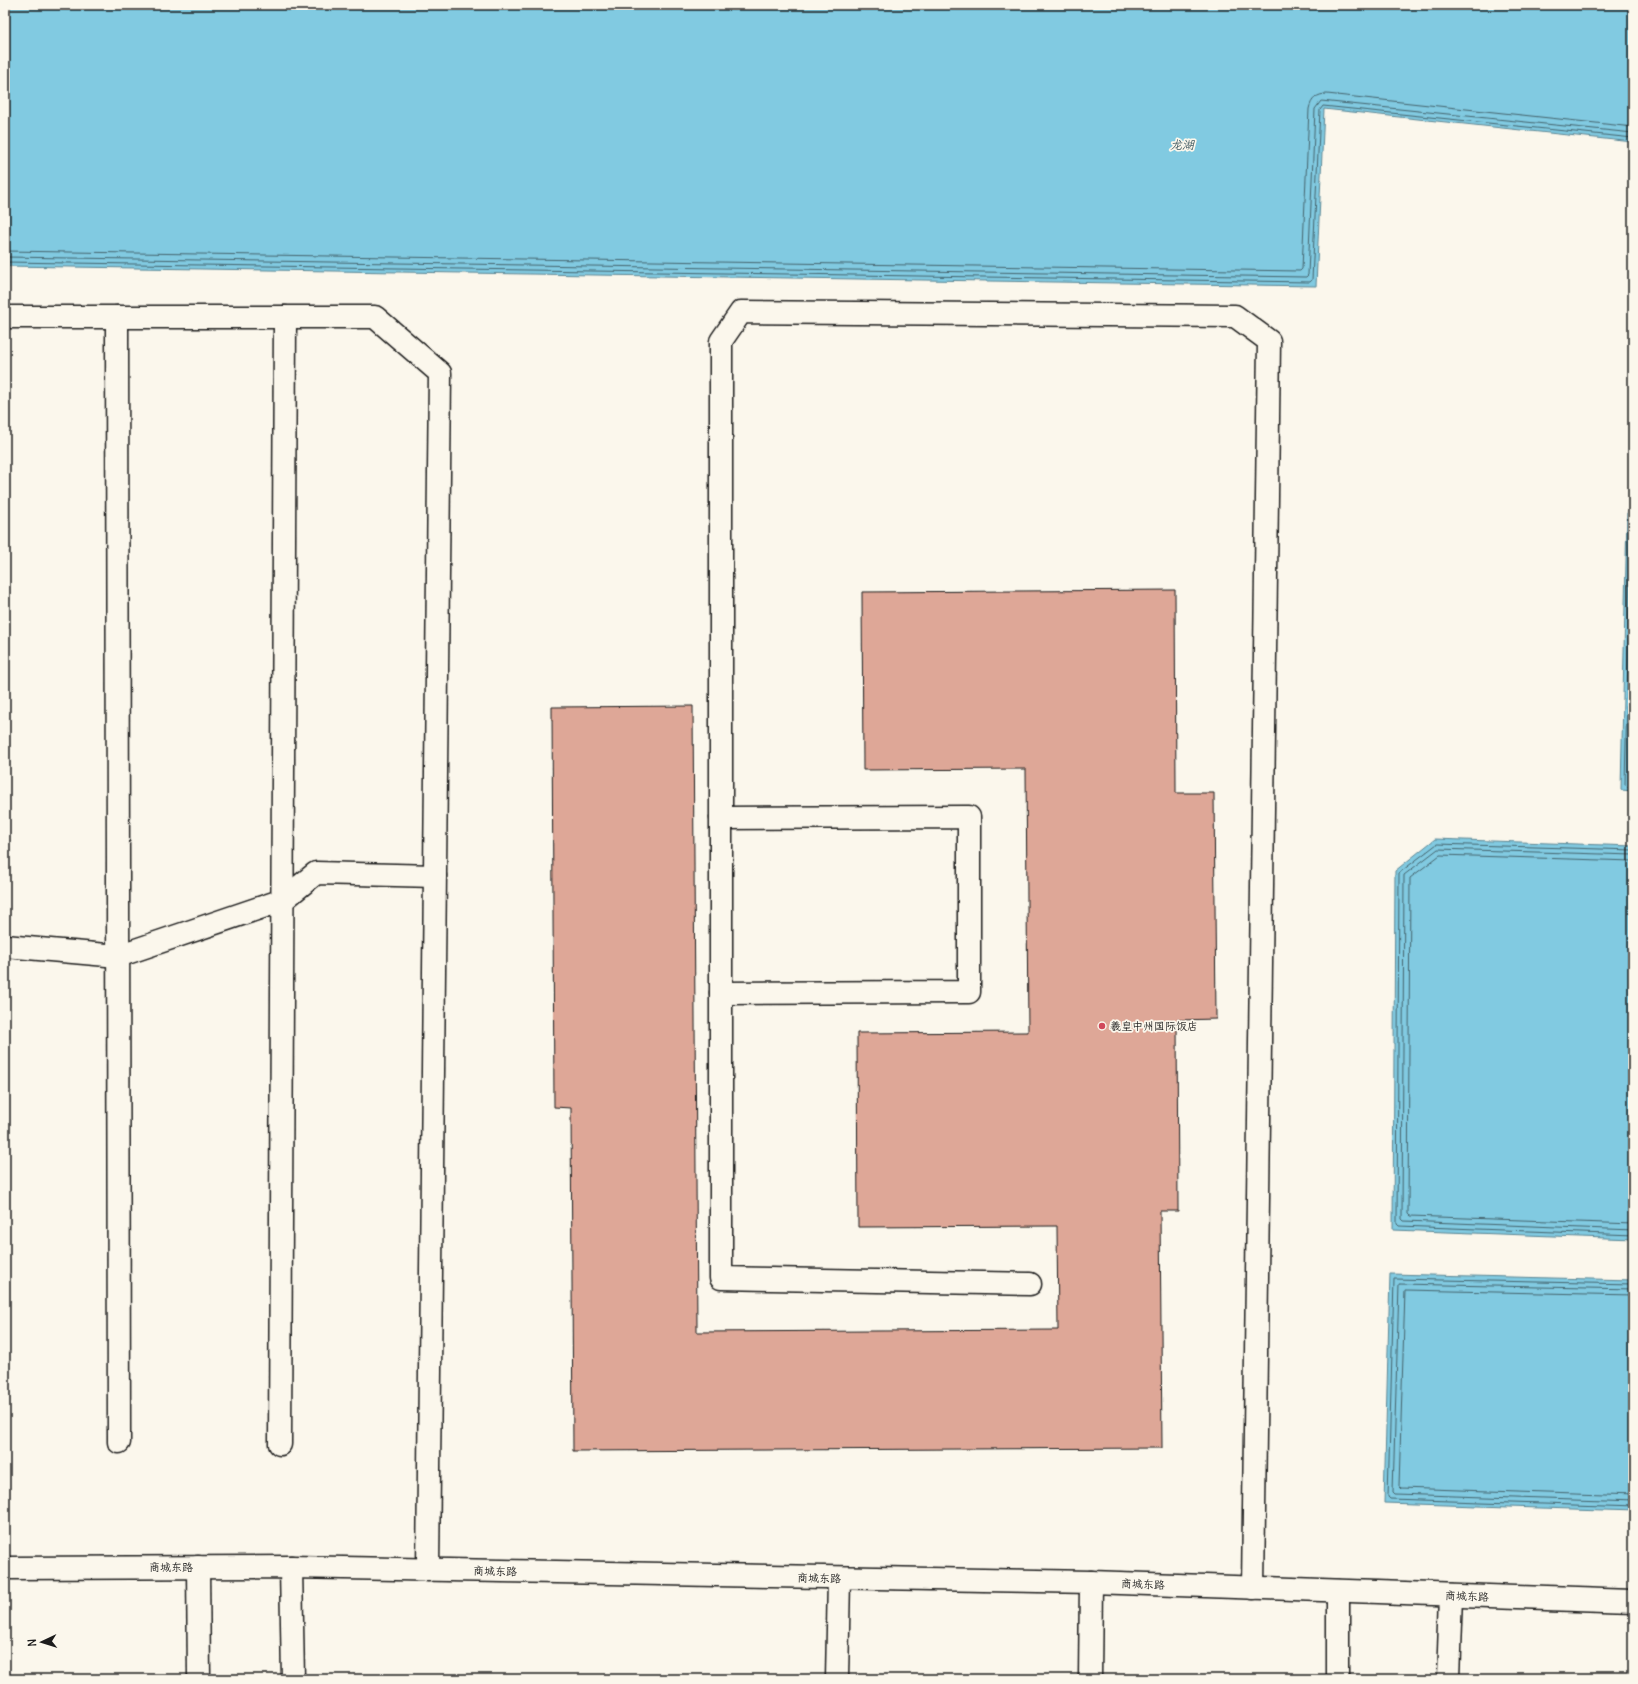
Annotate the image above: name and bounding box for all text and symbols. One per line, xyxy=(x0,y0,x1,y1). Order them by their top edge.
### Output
water label: 龙湖 xyxy=(1170,137,1195,152)
place label: 羲皇中州国际饭店 xyxy=(1110,1019,1198,1033)
marker: 羲皇中州国际饭店 xyxy=(1097,1021,1107,1031)
street label: 商城东路 xyxy=(149,1560,193,1574)
street label: 商城东路 xyxy=(473,1564,517,1578)
street label: 商城东路 xyxy=(797,1571,841,1585)
street label: 商城东路 xyxy=(1121,1576,1165,1592)
street label: 商城东路 xyxy=(1445,1588,1489,1604)
north arrow xyxy=(22,1622,62,1662)
text: N xyxy=(25,1638,39,1647)

